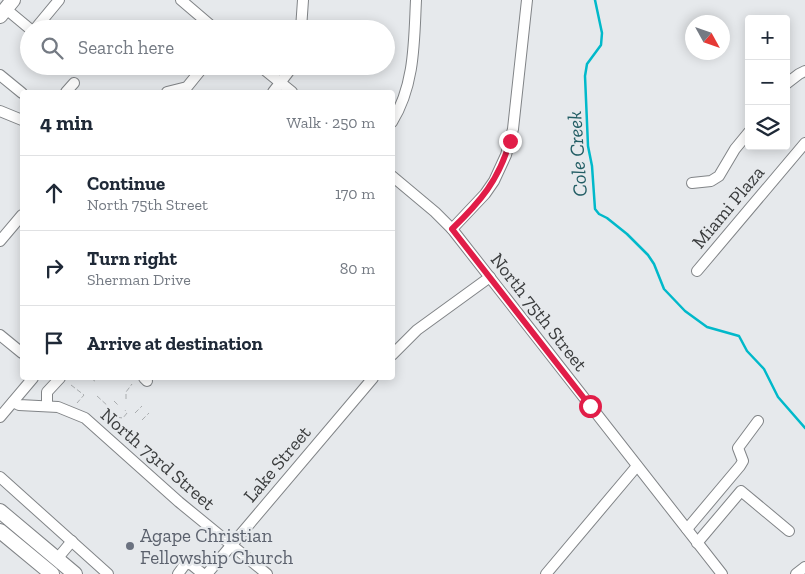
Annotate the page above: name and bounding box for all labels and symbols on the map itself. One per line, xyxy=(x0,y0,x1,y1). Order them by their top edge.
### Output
north arrow xyxy=(685,15,730,60)
water label: Cole Creek xyxy=(562,110,592,198)
route end xyxy=(499,130,522,153)
street label: Miami Plaza xyxy=(687,161,769,253)
street label: North 75th Street xyxy=(486,248,592,376)
route start xyxy=(579,395,602,418)
street label: North 73rd Street xyxy=(96,403,220,515)
street label: Lake Street xyxy=(238,421,316,507)
place label: Agape Christian Fellowship Church xyxy=(140,524,294,569)
marker: Agape Christian Fellowship Church xyxy=(124,540,136,552)

